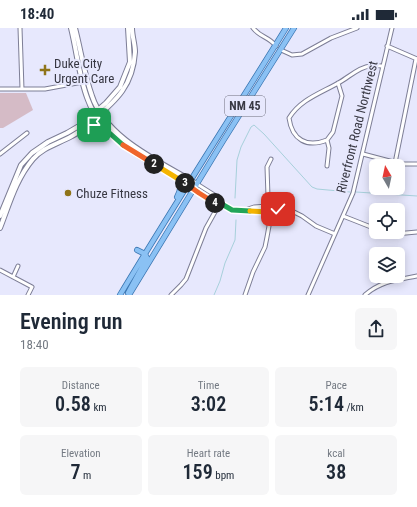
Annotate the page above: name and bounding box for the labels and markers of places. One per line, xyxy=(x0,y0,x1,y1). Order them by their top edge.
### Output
place label: Duke City Urgent Care xyxy=(54,56,114,86)
marker: Duke City Urgent Care xyxy=(39,64,51,76)
pin xyxy=(77,108,111,142)
pin: 2 xyxy=(144,154,164,174)
pin: 3 xyxy=(175,173,195,193)
place label: Chuze Fitness xyxy=(76,186,148,201)
marker: Chuze Fitness xyxy=(63,188,73,198)
pin xyxy=(261,192,295,226)
pin: 4 xyxy=(205,193,225,213)

